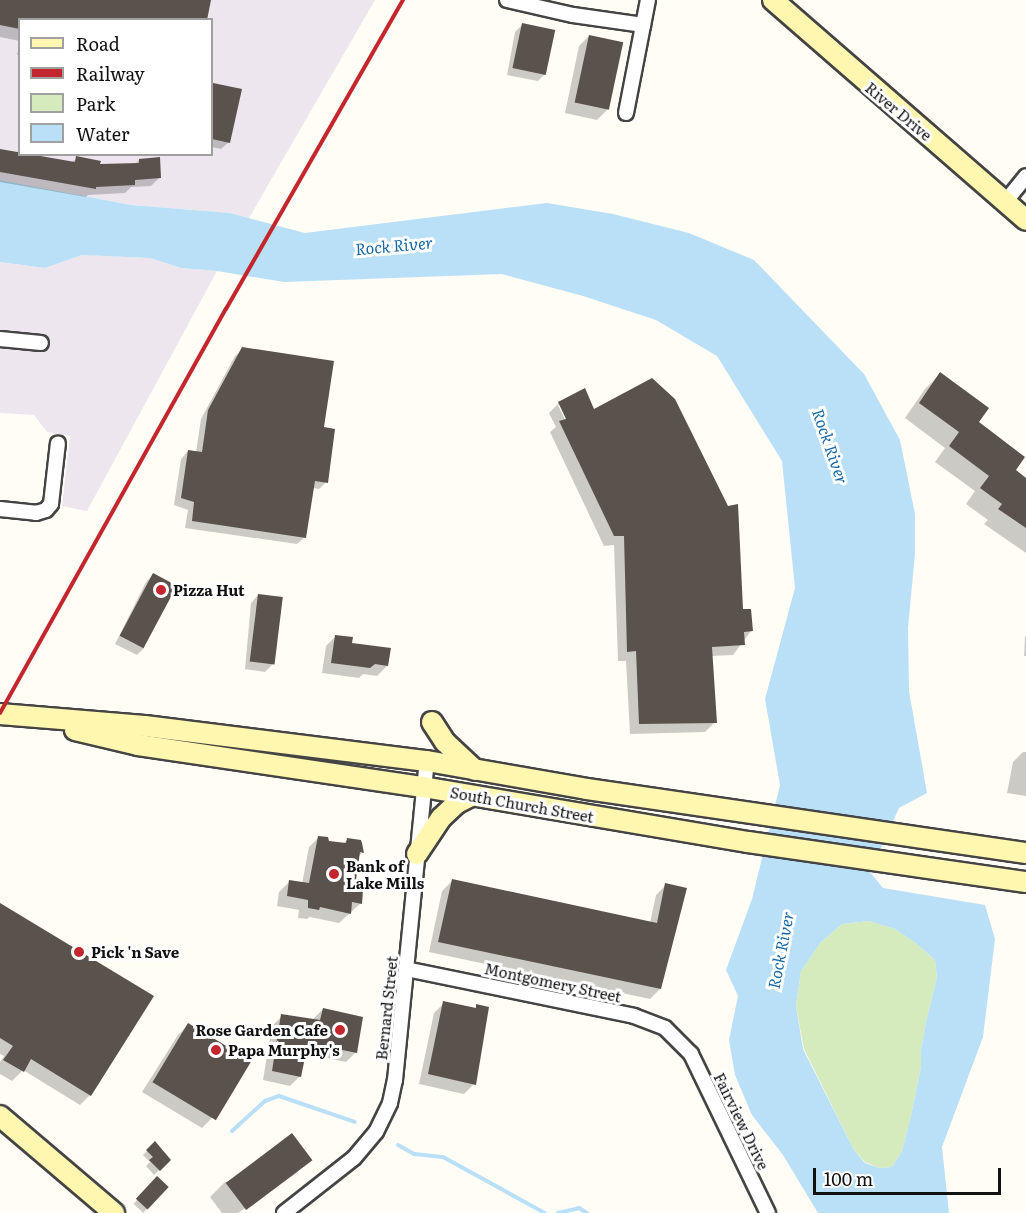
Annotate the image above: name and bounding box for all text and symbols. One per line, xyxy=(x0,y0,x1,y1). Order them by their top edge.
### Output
legend xyxy=(18,18,213,156)
text: Road xyxy=(76,30,120,57)
text: Railway xyxy=(76,60,145,87)
street label: River Drive xyxy=(862,78,936,144)
text: Park xyxy=(76,90,115,117)
text: Water xyxy=(76,120,129,147)
water label: Rock River xyxy=(354,232,434,258)
water label: Rock River xyxy=(809,406,853,486)
place label: Pizza Hut xyxy=(173,581,245,599)
marker: Pizza Hut xyxy=(154,583,168,597)
street label: South Church Street xyxy=(449,783,595,825)
place label: Bank of Lake Mills xyxy=(346,856,424,891)
marker: Bank of Lake Mills xyxy=(327,867,341,881)
water label: Rock River xyxy=(763,910,797,990)
place label: Pick 'n Save xyxy=(91,943,179,961)
marker: Pick 'n Save xyxy=(72,945,86,959)
street label: Bernard Street xyxy=(372,955,400,1061)
street label: Montgomery Street xyxy=(483,959,623,1005)
place label: Rose Garden Cafe xyxy=(195,1021,328,1039)
marker: Rose Garden Cafe xyxy=(333,1023,347,1037)
place label: Papa Murphy's xyxy=(228,1041,340,1059)
marker: Papa Murphy's xyxy=(209,1043,223,1057)
street label: Fairview Drive xyxy=(711,1070,773,1172)
scale bar xyxy=(816,1156,1004,1194)
text: 100 m xyxy=(824,1165,873,1192)

